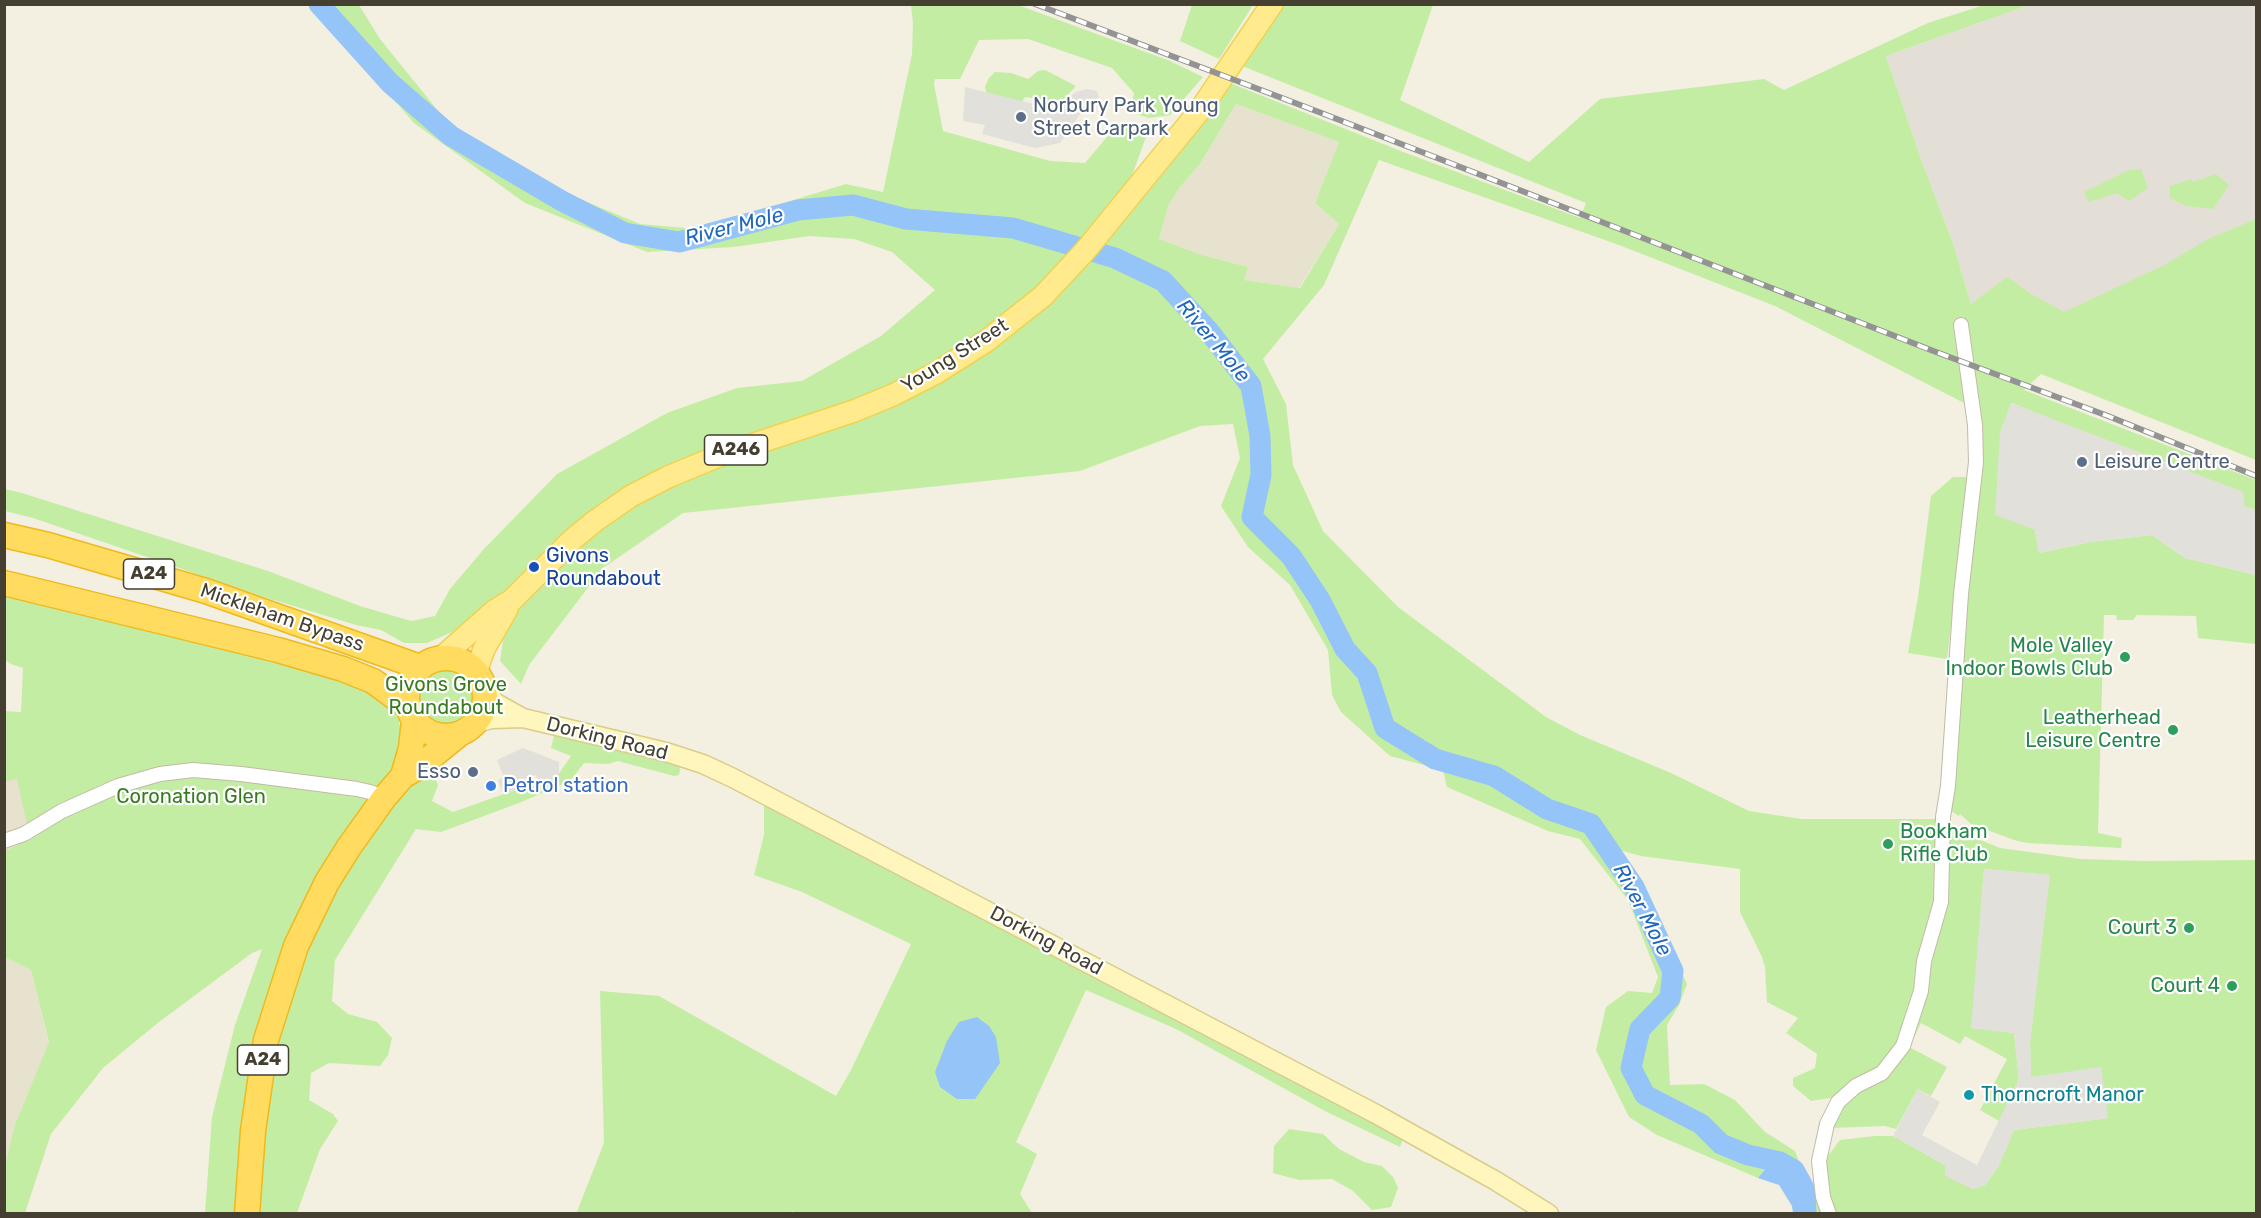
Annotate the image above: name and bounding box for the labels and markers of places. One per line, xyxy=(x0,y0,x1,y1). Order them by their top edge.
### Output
place label: Norbury Park Young Street Carpark xyxy=(1033,94,1219,141)
marker: Norbury Park Young Street Carpark xyxy=(1014,110,1028,124)
place label: Leisure Centre xyxy=(2094,450,2230,474)
marker: Leisure Centre xyxy=(2075,455,2089,469)
place label: Givons Roundabout xyxy=(546,544,661,591)
marker: Givons Roundabout xyxy=(527,560,541,574)
place label: Mole Valley Indoor Bowls Club xyxy=(1945,634,2113,681)
marker: Mole Valley Indoor Bowls Club xyxy=(2118,650,2132,664)
place label: Leatherhead Leisure Centre xyxy=(2025,706,2161,753)
marker: Leatherhead Leisure Centre xyxy=(2166,723,2180,737)
place label: Esso xyxy=(417,760,461,784)
marker: Esso xyxy=(466,765,480,779)
place label: Petrol station xyxy=(503,774,629,798)
marker: Petrol station xyxy=(484,779,498,793)
place label: Bookham Rifle Club xyxy=(1900,820,1988,867)
marker: Bookham Rifle Club xyxy=(1881,837,1895,851)
place label: Court 3 xyxy=(2108,916,2177,940)
marker: Court 3 xyxy=(2182,921,2196,935)
place label: Court 4 xyxy=(2150,974,2220,998)
marker: Court 4 xyxy=(2225,979,2239,993)
place label: Thorncroft Manor xyxy=(1981,1083,2144,1107)
marker: Thorncroft Manor xyxy=(1962,1088,1976,1102)

